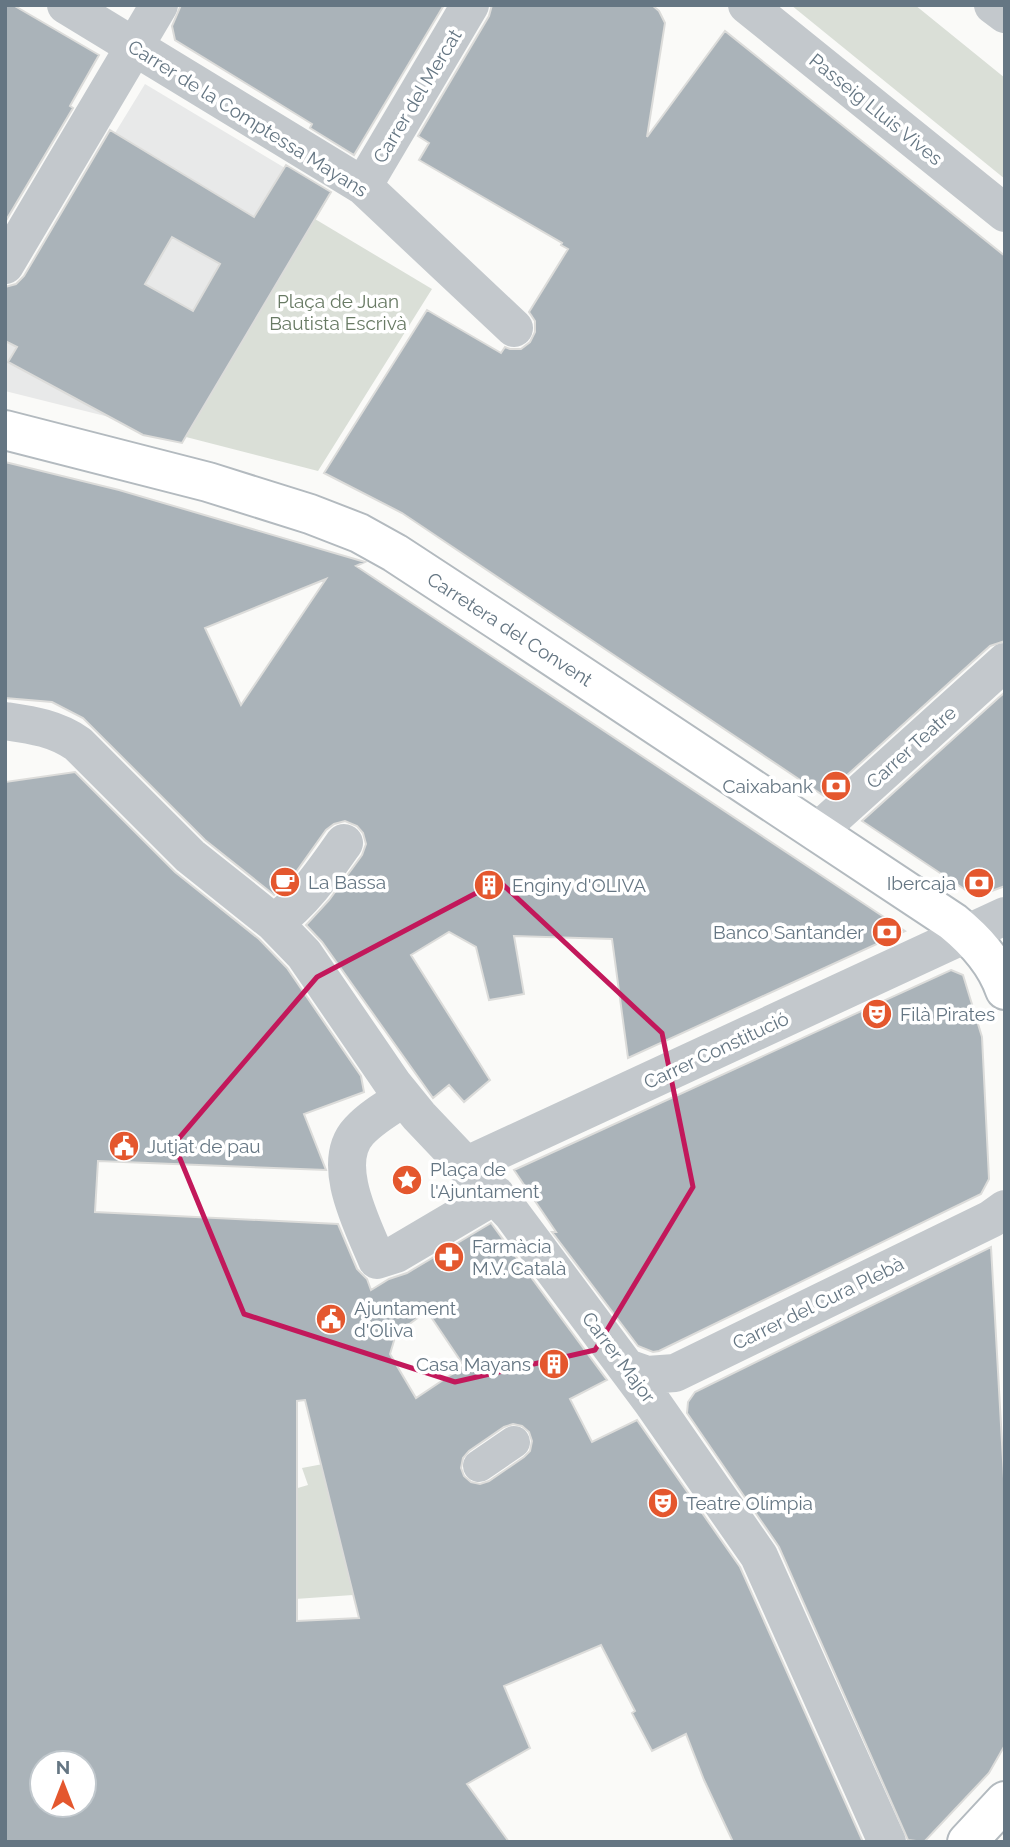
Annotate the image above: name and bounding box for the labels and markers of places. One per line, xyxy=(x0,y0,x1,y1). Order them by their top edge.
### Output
bank icon: Caixabank xyxy=(819,769,853,803)
place label: Caixabank xyxy=(722,775,813,797)
cafe icon: La Bassa xyxy=(268,865,302,899)
bank icon: Ibercaja xyxy=(962,866,996,900)
building icon: Enginy d'OLIVA xyxy=(472,868,506,902)
place label: La Bassa xyxy=(308,871,386,893)
place label: Ibercaja xyxy=(887,872,956,894)
place label: Enginy d'OLIVA xyxy=(512,874,646,896)
bank icon: Banco Santander xyxy=(870,915,904,949)
place label: Banco Santander xyxy=(713,921,864,943)
theatre icon: Filà Pirates xyxy=(860,997,894,1031)
place label: Filà Pirates xyxy=(900,1003,995,1025)
public building icon: Jutjat de pau xyxy=(107,1129,141,1163)
place label: Jutjat de pau xyxy=(147,1135,261,1157)
place label: Plaça de l'Ajuntament xyxy=(430,1158,540,1202)
place icon: Plaça de l'Ajuntament xyxy=(390,1163,424,1197)
place label: Farmàcia M.V. Català xyxy=(472,1235,566,1279)
pharmacy icon: Farmàcia M.V. Català xyxy=(432,1240,466,1274)
place label: Ajuntament d'Oliva xyxy=(354,1297,457,1341)
public building icon: Ajuntament d'Oliva xyxy=(314,1302,348,1336)
building icon: Casa Mayans xyxy=(537,1347,571,1381)
place label: Casa Mayans xyxy=(416,1353,531,1375)
theatre icon: Teatre Olímpia xyxy=(646,1486,680,1520)
place label: Teatre Olímpia xyxy=(686,1492,813,1514)

